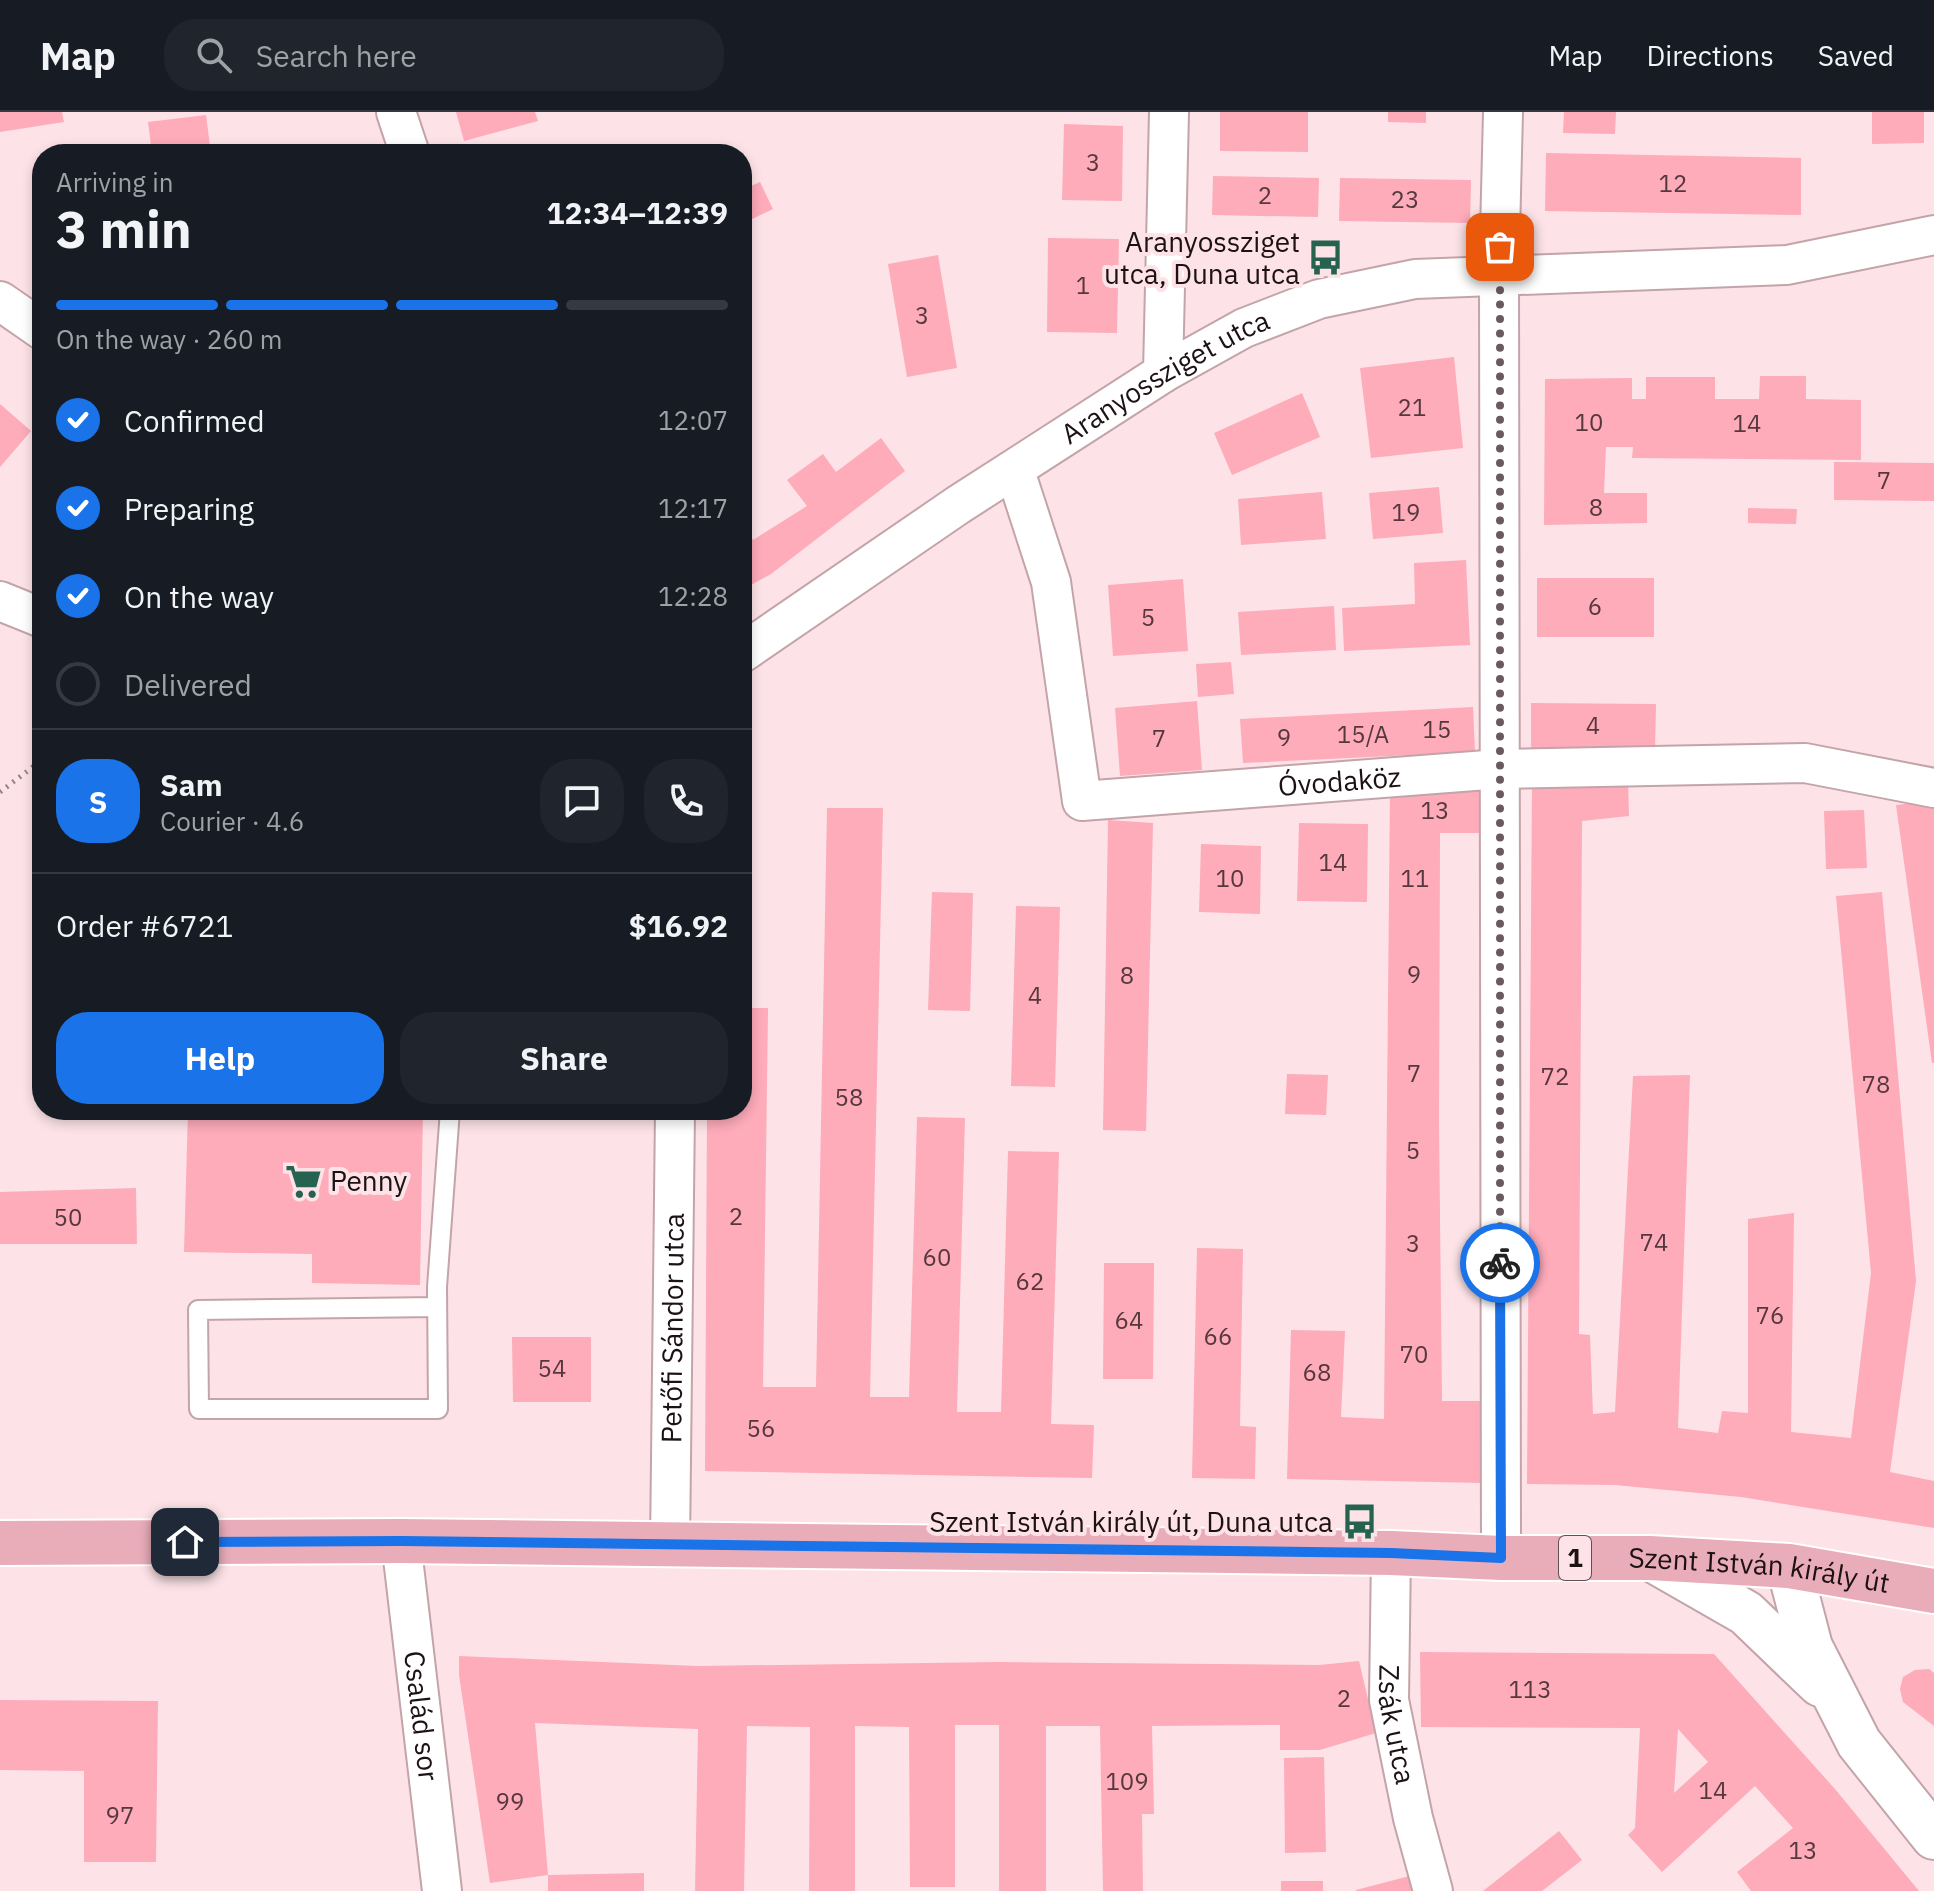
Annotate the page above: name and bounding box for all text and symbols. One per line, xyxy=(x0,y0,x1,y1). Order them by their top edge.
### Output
search box xyxy=(164,19,724,91)
text: Map xyxy=(40,31,116,80)
icon: search xyxy=(192,33,236,77)
text: Search here xyxy=(256,36,417,75)
text: Map xyxy=(1548,37,1602,74)
text: Directions xyxy=(1646,37,1774,74)
text: Saved xyxy=(1818,37,1894,74)
house number: 3 xyxy=(1086,146,1100,178)
text: Arriving in xyxy=(56,165,173,199)
house number: 12 xyxy=(1659,167,1687,199)
house number: 2 xyxy=(1258,179,1272,211)
house number: 23 xyxy=(1391,183,1419,215)
text: 12:34–12:39 xyxy=(547,193,728,232)
text: 3 min xyxy=(56,195,192,262)
pin xyxy=(1466,213,1534,281)
place label: Aranyossziget utca, Duna utca xyxy=(1104,223,1300,292)
icon: bag xyxy=(1478,225,1522,269)
bus stop icon: Aranyossziget utca, Duna utca xyxy=(1307,239,1345,277)
house number: 1 xyxy=(1076,269,1090,301)
house number: 3 xyxy=(915,299,929,331)
street label: Aranyossziget utca xyxy=(1054,301,1275,452)
text: On the way · 260 m xyxy=(56,322,282,356)
house number: 21 xyxy=(1398,391,1426,423)
icon: check xyxy=(56,398,100,442)
text: Confirmed xyxy=(124,401,265,440)
text: 12:07 xyxy=(658,403,728,437)
house number: 10 xyxy=(1575,406,1603,438)
house number: 14 xyxy=(1733,407,1761,439)
house number: 7 xyxy=(1877,464,1891,496)
icon: check xyxy=(56,486,100,530)
text: Preparing xyxy=(124,489,254,528)
text: 12:17 xyxy=(658,491,728,525)
house number: 8 xyxy=(1589,491,1603,523)
house number: 19 xyxy=(1392,496,1420,528)
icon: check xyxy=(56,574,100,618)
text: On the way xyxy=(124,577,274,616)
text: 12:28 xyxy=(658,579,728,613)
house number: 6 xyxy=(1588,590,1602,622)
house number: 5 xyxy=(1141,601,1155,633)
text: Delivered xyxy=(124,665,252,704)
house number: 4 xyxy=(1586,709,1600,741)
house number: 15 xyxy=(1423,713,1451,745)
house number: 15/A xyxy=(1337,718,1389,750)
house number: 9 xyxy=(1277,721,1291,753)
house number: 7 xyxy=(1152,722,1166,754)
street label: Óvodaköz xyxy=(1277,758,1402,804)
button: chat xyxy=(540,759,624,843)
button: phone xyxy=(644,759,728,843)
text: Sam xyxy=(160,765,223,804)
text: S xyxy=(89,782,107,821)
house number: 13 xyxy=(1421,794,1449,826)
text: Courier · 4.6 xyxy=(160,804,304,838)
house number: 14 xyxy=(1319,846,1347,878)
house number: 10 xyxy=(1216,862,1244,894)
house number: 11 xyxy=(1401,862,1429,894)
text: Order #6721 xyxy=(56,906,233,945)
text: $16.92 xyxy=(629,906,728,945)
house number: 9 xyxy=(1407,958,1421,990)
house number: 8 xyxy=(1120,959,1134,991)
house number: 4 xyxy=(1028,979,1042,1011)
button: Help xyxy=(56,1012,384,1104)
button: Share xyxy=(400,1012,728,1104)
house number: 7 xyxy=(1407,1057,1421,1089)
house number: 72 xyxy=(1541,1060,1569,1092)
house number: 78 xyxy=(1862,1068,1890,1100)
house number: 58 xyxy=(835,1081,863,1113)
house number: 5 xyxy=(1406,1134,1420,1166)
supermarket icon: Penny xyxy=(285,1162,323,1200)
place label: Penny xyxy=(330,1162,407,1199)
house number: 2 xyxy=(729,1200,743,1232)
house number: 50 xyxy=(54,1201,82,1233)
street label: Petőfi Sándor utca xyxy=(652,1213,692,1443)
courier xyxy=(1460,1223,1540,1303)
house number: 74 xyxy=(1640,1226,1668,1258)
house number: 3 xyxy=(1406,1227,1420,1259)
house number: 60 xyxy=(923,1241,951,1273)
icon: bike xyxy=(1478,1241,1522,1285)
house number: 62 xyxy=(1016,1265,1044,1297)
house number: 76 xyxy=(1756,1299,1784,1331)
house number: 64 xyxy=(1115,1304,1143,1336)
house number: 66 xyxy=(1204,1320,1232,1352)
house number: 70 xyxy=(1400,1338,1428,1370)
house number: 54 xyxy=(538,1352,566,1384)
house number: 68 xyxy=(1303,1356,1331,1388)
house number: 56 xyxy=(747,1412,775,1444)
place label: Szent István király út, Duna utca xyxy=(929,1503,1333,1540)
bus stop icon: Szent István király út, Duna utca xyxy=(1340,1503,1378,1541)
pin xyxy=(151,1508,219,1576)
icon: home xyxy=(163,1520,207,1564)
road number: 1 xyxy=(1559,1536,1591,1580)
street label: Szent István király út xyxy=(1628,1539,1893,1601)
street label: Család sor xyxy=(396,1649,448,1783)
street label: Zsák utca xyxy=(1370,1664,1425,1787)
house number: 113 xyxy=(1508,1673,1552,1705)
house number: 2 xyxy=(1337,1682,1351,1714)
house number: 109 xyxy=(1105,1765,1149,1797)
house number: 14 xyxy=(1699,1774,1727,1806)
house number: 99 xyxy=(496,1785,524,1817)
house number: 97 xyxy=(106,1799,134,1831)
house number: 13 xyxy=(1789,1834,1817,1866)

